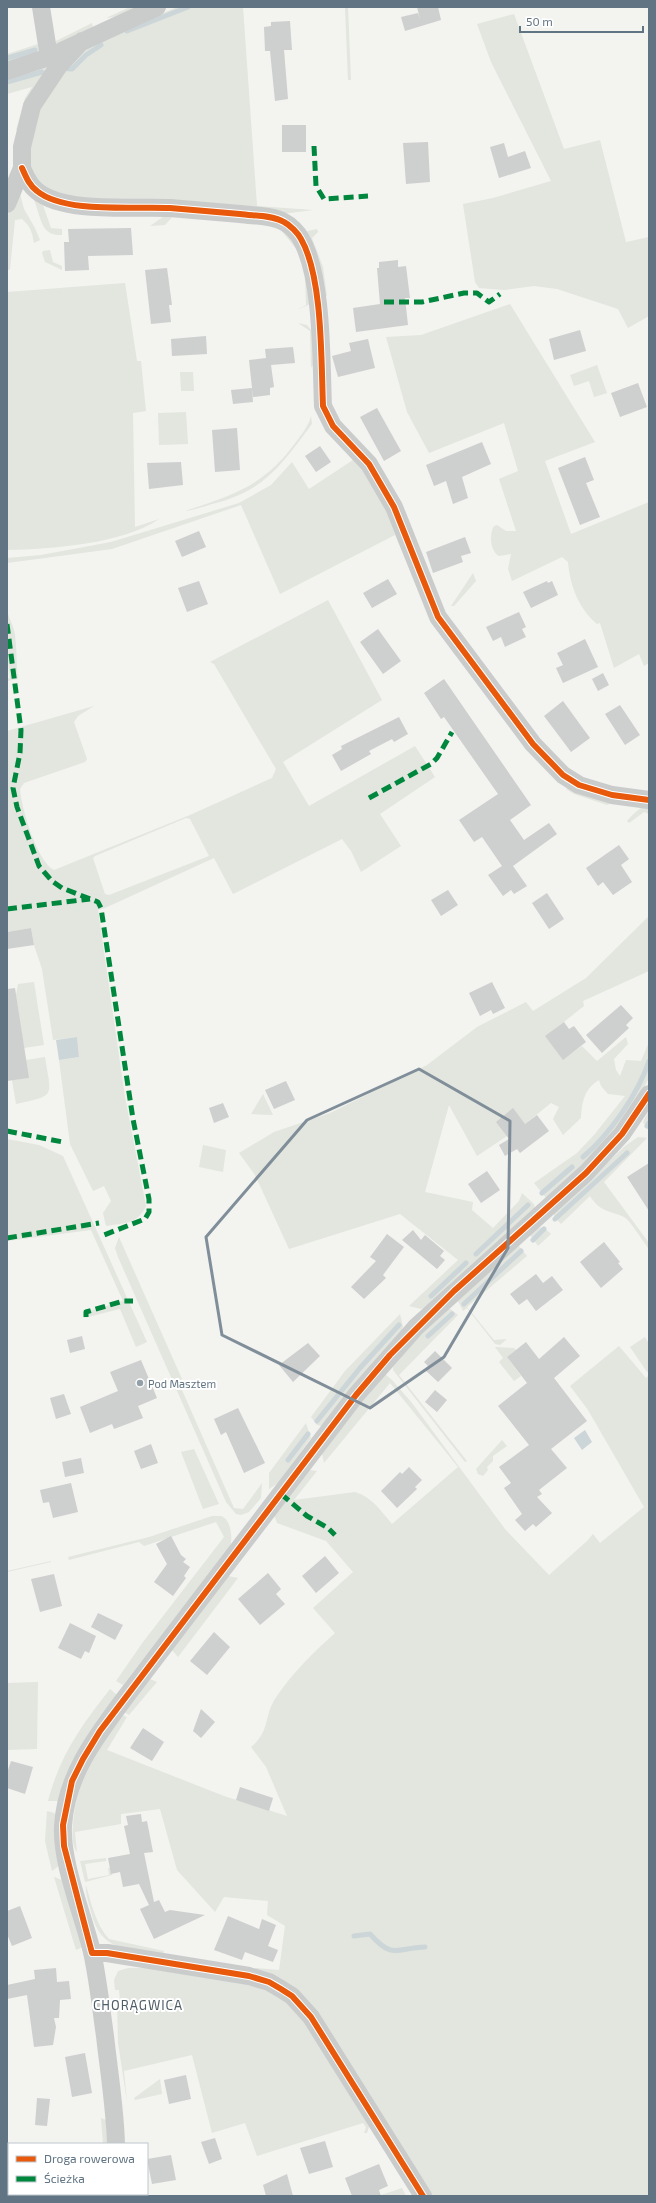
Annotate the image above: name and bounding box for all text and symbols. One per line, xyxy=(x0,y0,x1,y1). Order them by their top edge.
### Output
scale bar xyxy=(520,8,643,34)
text: 50 m xyxy=(526,14,553,28)
place label: Pod Masztem xyxy=(148,1377,216,1390)
marker: Pod Masztem xyxy=(135,1378,145,1388)
district label: CHORĄGWICA xyxy=(93,1997,183,2013)
legend xyxy=(8,2143,148,2195)
text: Droga rowerowa xyxy=(44,2151,135,2165)
text: Ścieżka xyxy=(44,2171,85,2185)

